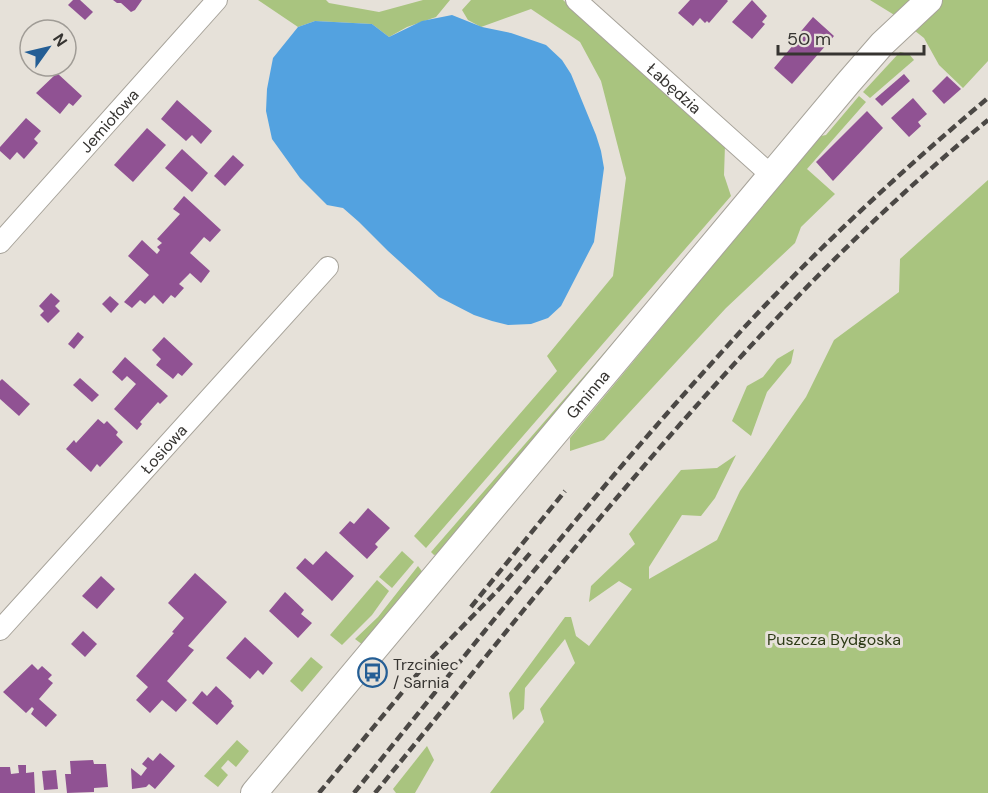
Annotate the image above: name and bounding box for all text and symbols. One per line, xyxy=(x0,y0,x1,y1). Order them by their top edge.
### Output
north arrow xyxy=(18,18,78,78)
scale bar xyxy=(778,18,924,56)
text: 50 m xyxy=(787,27,831,51)
text: N xyxy=(48,29,72,51)
street label: Łabędzia xyxy=(642,58,706,118)
street label: Jemiołowa xyxy=(75,84,143,157)
street label: Gminna xyxy=(561,365,614,423)
street label: Łosiowa xyxy=(136,420,191,478)
park label: Puszcza Bydgoska xyxy=(767,629,901,650)
place label: Trzciniec / Sarnia xyxy=(393,654,459,693)
bus stop icon: Trzciniec / Sarnia xyxy=(356,657,388,689)

